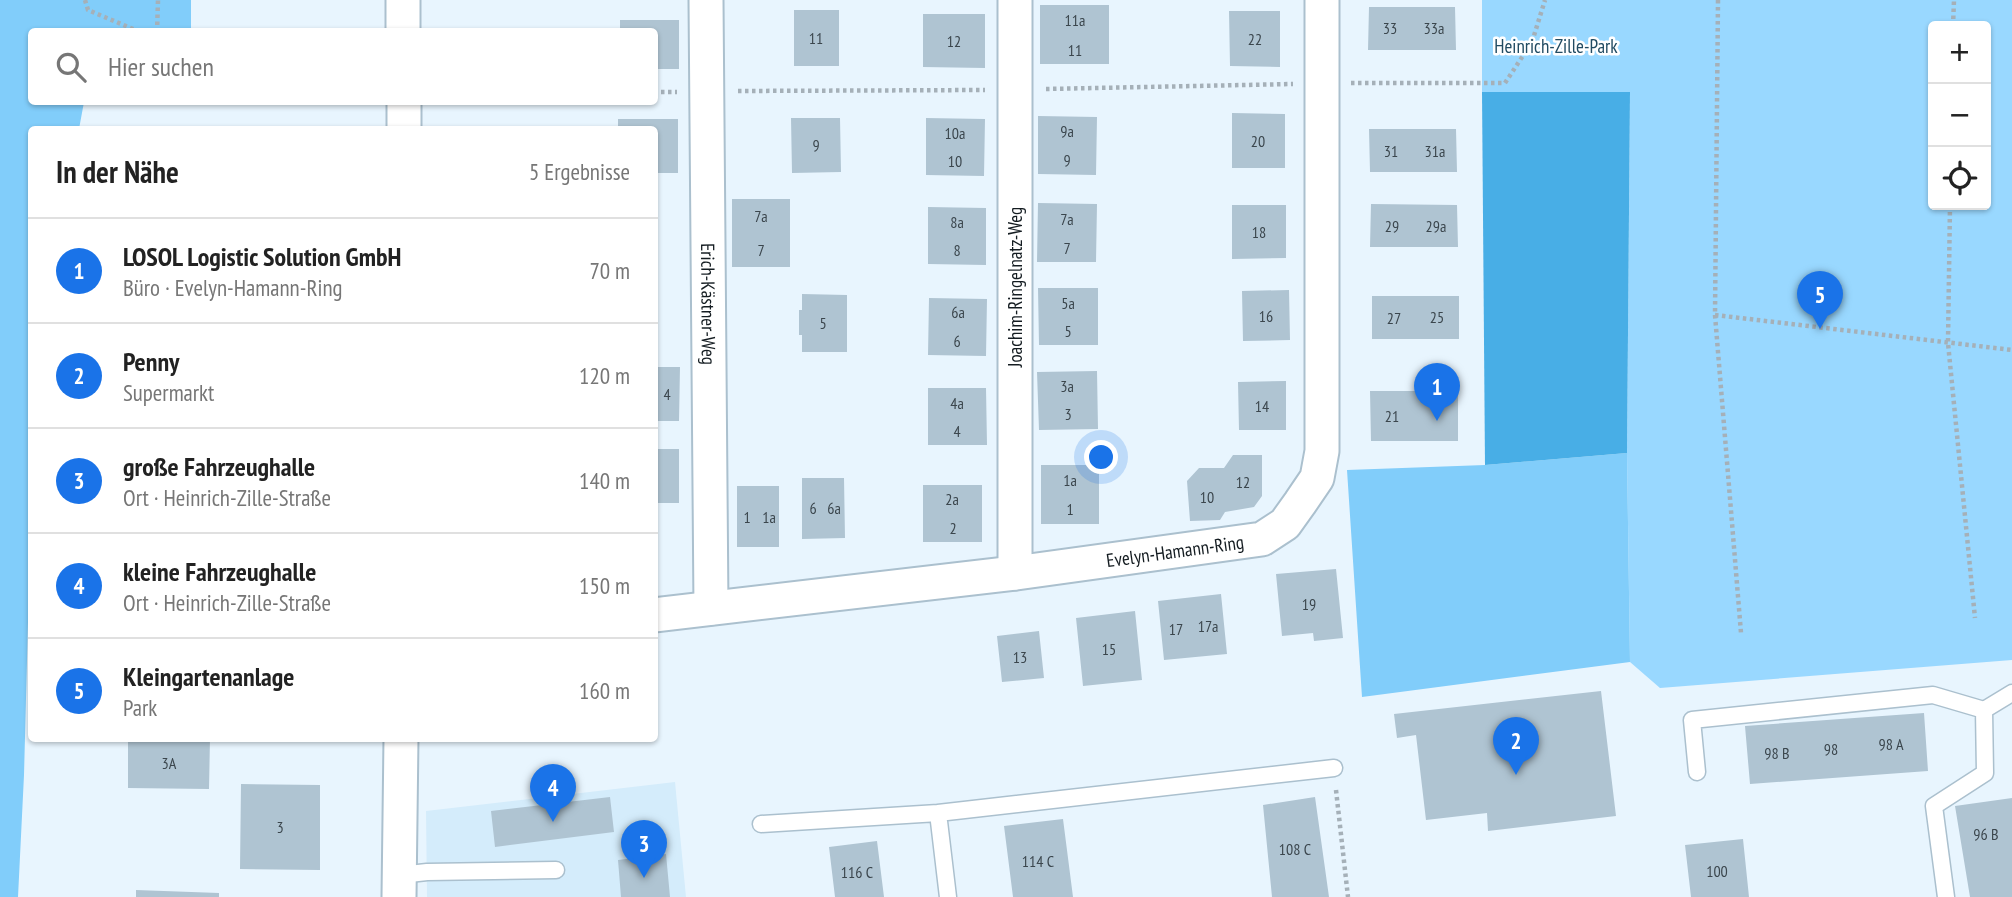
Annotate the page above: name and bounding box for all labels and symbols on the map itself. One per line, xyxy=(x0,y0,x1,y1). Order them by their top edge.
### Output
house number: 11a xyxy=(1065,10,1085,30)
house number: 33 xyxy=(1383,18,1397,38)
house number: 33a xyxy=(1424,18,1444,38)
house number: 11 xyxy=(809,28,823,48)
house number: 22 xyxy=(1248,29,1262,49)
house number: 12 xyxy=(947,31,961,51)
park label: Heinrich-Zille-Park xyxy=(1494,34,1618,58)
house number: 11 xyxy=(1068,40,1082,60)
house number: 9a xyxy=(1060,121,1074,141)
house number: 10a xyxy=(945,123,965,143)
house number: 20 xyxy=(1251,131,1265,151)
house number: 9 xyxy=(812,135,820,155)
house number: 31 xyxy=(1384,141,1398,161)
house number: 31a xyxy=(1425,141,1445,161)
house number: 9 xyxy=(1063,150,1071,170)
house number: 10 xyxy=(948,151,962,171)
house number: 7a xyxy=(754,206,768,226)
street label: Joachim-Ringelnatz-Weg xyxy=(1003,207,1027,368)
house number: 7a xyxy=(1060,209,1074,229)
house number: 8a xyxy=(950,212,964,232)
house number: 29 xyxy=(1385,216,1399,236)
house number: 29a xyxy=(1426,216,1446,236)
house number: 18 xyxy=(1252,222,1266,242)
house number: 7 xyxy=(1063,238,1071,258)
house number: 7 xyxy=(757,240,765,260)
house number: 8 xyxy=(953,240,961,260)
street label: Erich-Kästner-Weg xyxy=(696,243,721,365)
pin: 5 xyxy=(1797,271,1843,329)
house number: 5a xyxy=(1061,293,1075,313)
house number: 6a xyxy=(951,302,965,322)
house number: 16 xyxy=(1259,306,1273,326)
house number: 25 xyxy=(1430,307,1444,327)
house number: 27 xyxy=(1387,308,1401,328)
house number: 5 xyxy=(819,313,827,333)
house number: 5 xyxy=(1064,321,1072,341)
house number: 6 xyxy=(953,331,961,351)
pin: 1 xyxy=(1414,363,1460,421)
house number: 3a xyxy=(1060,376,1074,396)
house number: 4 xyxy=(663,384,671,404)
house number: 4a xyxy=(950,393,964,413)
house number: 14 xyxy=(1255,396,1269,416)
house number: 3 xyxy=(1064,404,1072,424)
house number: 21 xyxy=(1385,406,1399,426)
house number: 4 xyxy=(953,421,961,441)
your location xyxy=(1084,440,1118,474)
house number: 1a xyxy=(1063,470,1077,490)
house number: 12 xyxy=(1236,472,1250,492)
house number: 10 xyxy=(1200,487,1214,507)
house number: 2a xyxy=(945,489,959,509)
house number: 6 xyxy=(809,498,817,518)
house number: 6a xyxy=(827,498,841,518)
house number: 1 xyxy=(1066,499,1074,519)
house number: 1 xyxy=(743,507,751,527)
house number: 1a xyxy=(762,507,776,527)
house number: 2 xyxy=(949,518,957,538)
street label: Evelyn-Hamann-Ring xyxy=(1105,530,1245,572)
house number: 19 xyxy=(1302,594,1316,614)
house number: 17a xyxy=(1198,616,1218,636)
house number: 17 xyxy=(1169,619,1183,639)
house number: 15 xyxy=(1102,639,1116,659)
house number: 13 xyxy=(1013,647,1027,667)
pin: 2 xyxy=(1493,717,1539,775)
house number: 98 A xyxy=(1879,734,1904,754)
house number: 98 xyxy=(1824,739,1838,759)
house number: 98 B xyxy=(1764,743,1790,763)
house number: 3A xyxy=(162,753,177,773)
pin: 4 xyxy=(530,764,576,822)
house number: 3 xyxy=(276,817,284,837)
pin: 3 xyxy=(621,820,667,878)
house number: 96 B xyxy=(1973,824,1999,844)
house number: 108 C xyxy=(1279,839,1311,859)
house number: 114 C xyxy=(1022,851,1054,871)
house number: 100 xyxy=(1706,861,1728,881)
house number: 116 C xyxy=(841,862,873,882)

